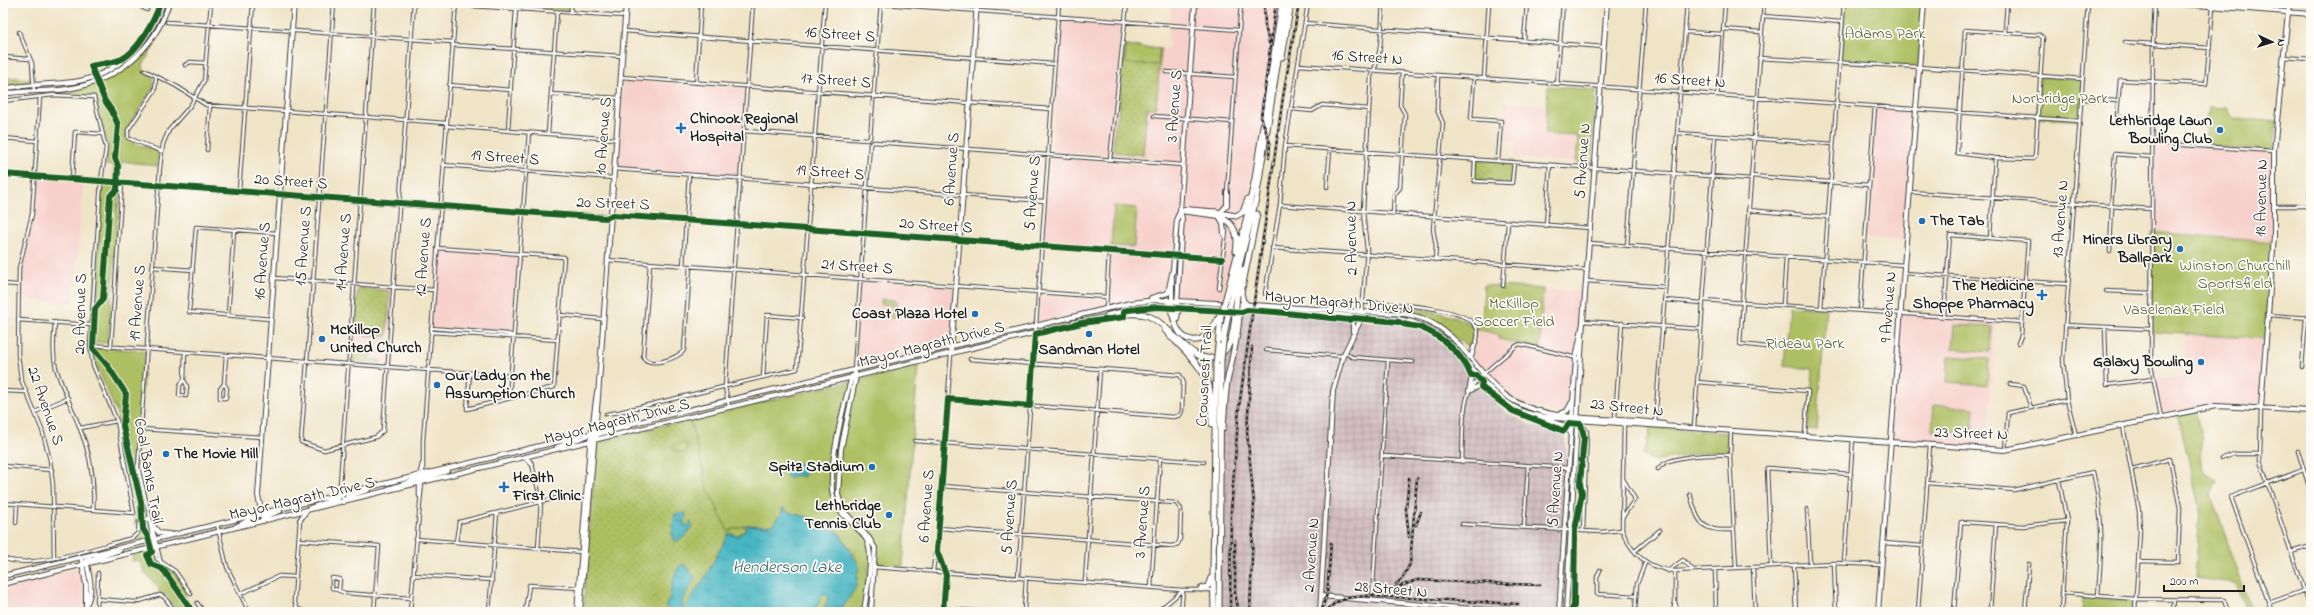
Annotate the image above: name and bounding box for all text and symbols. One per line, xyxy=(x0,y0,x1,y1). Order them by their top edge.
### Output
street label: 16 Street S xyxy=(804,21,876,49)
park label: Adams Park xyxy=(1845,22,1926,46)
north arrow xyxy=(2252,22,2292,62)
text: N xyxy=(2273,38,2289,47)
street label: 16 Street N xyxy=(1331,44,1403,72)
street label: 17 Street S xyxy=(800,67,872,95)
street label: 16 Street N xyxy=(1654,67,1726,95)
street label: 3 Avenue S xyxy=(1160,69,1190,143)
park label: Norbridge Park xyxy=(2012,87,2109,111)
street label: 10 Avenue S xyxy=(589,96,619,176)
place label: Chinook Regional Hospital xyxy=(690,107,798,149)
place label: Lethbridge Lawn Bowling Club xyxy=(2109,109,2213,152)
marker: Chinook Regional Hospital xyxy=(675,122,687,134)
street label: 5 Avenue N xyxy=(1568,122,1598,200)
marker: Lethbridge Lawn Bowling Club xyxy=(2215,125,2225,135)
street label: 6 Avenue S xyxy=(937,132,967,206)
street label: 19 Street S xyxy=(470,144,540,172)
street label: 5 Avenue S xyxy=(1018,155,1048,231)
street label: 19 Street S xyxy=(795,159,865,187)
street label: 18 Avenue N xyxy=(2249,159,2275,237)
street label: 20 Street S xyxy=(254,167,328,197)
street label: 13 Avenue N xyxy=(2046,179,2076,259)
street label: 20 Street S xyxy=(576,191,650,217)
street label: 2 Avenue N xyxy=(1339,200,1365,276)
street label: 15 Avenue S xyxy=(289,205,319,287)
place label: The Tab xyxy=(1930,209,1985,233)
street label: 20 Street S xyxy=(899,211,973,241)
street label: 14 Avenue S xyxy=(329,212,359,292)
marker: The Tab xyxy=(1917,216,1927,226)
street label: 12 Avenue S xyxy=(409,217,439,297)
street label: 16 Avenue S xyxy=(248,221,278,301)
place label: Miners Library Ballpark xyxy=(2083,228,2173,270)
marker: Miners Library Ballpark xyxy=(2175,244,2185,254)
street label: 21 Street S xyxy=(820,253,894,281)
park label: Winston Churchill Sportsfield xyxy=(2179,254,2291,296)
street label: 19 Avenue S xyxy=(123,264,153,342)
street label: 9 Avenue N xyxy=(1875,271,1903,343)
street label: 20 Avenue S xyxy=(68,273,94,355)
place label: The Medicine Shoppe Pharmacy xyxy=(1913,274,2035,317)
street label: Mayor Magrath Drive N xyxy=(1264,285,1414,321)
marker: The Medicine Shoppe Pharmacy xyxy=(2037,290,2047,300)
park label: McKillop Soccer Field xyxy=(1473,292,1555,334)
park label: Vaselenak Field xyxy=(2123,298,2224,322)
place label: Coast Plaza Hotel xyxy=(852,302,967,326)
marker: Coast Plaza Hotel xyxy=(970,309,980,319)
street label: Mayor Magrath Drive S xyxy=(857,315,1007,375)
place label: McKillop United Church xyxy=(330,318,422,360)
street label: Crowsnest Trail xyxy=(1190,324,1220,427)
marker: Sandman Hotel xyxy=(1084,329,1094,339)
park label: Rideau Park xyxy=(1766,332,1845,356)
marker: McKillop United Church xyxy=(317,334,327,344)
place label: Sandman Hotel xyxy=(1038,338,1140,362)
place label: Galaxy Bowling xyxy=(2093,350,2193,375)
marker: Galaxy Bowling xyxy=(2196,357,2206,367)
street label: 22 Avenue S xyxy=(20,363,70,449)
place label: Our Lady on the Assumption Church xyxy=(445,364,575,406)
marker: Our Lady on the Assumption Church xyxy=(432,380,442,390)
street label: Mayor Magrath Drive S xyxy=(542,392,692,452)
street label: 23 Street N xyxy=(1589,392,1665,424)
street label: Coal Banks Trail xyxy=(127,416,169,526)
street label: 23 Street N xyxy=(1934,421,2008,447)
place label: The Movie Mill xyxy=(174,442,258,466)
marker: The Movie Mill xyxy=(161,449,171,459)
street label: 5 Avenue N xyxy=(1541,450,1571,528)
place label: Spitz Stadium xyxy=(768,455,865,479)
marker: Spitz Stadium xyxy=(867,462,877,472)
place label: Health First Clinic xyxy=(512,466,582,508)
street label: 6 Avenue S xyxy=(912,469,942,543)
street label: Mayor Magrath Drive S xyxy=(227,471,377,527)
street label: 5 Avenue S xyxy=(995,479,1025,555)
marker: Health First Clinic xyxy=(498,481,510,493)
street label: 3 Avenue S xyxy=(1128,485,1158,559)
place label: Lethbridge Tennis Club xyxy=(805,494,882,536)
marker: Lethbridge Tennis Club xyxy=(884,510,894,520)
street label: 2 Avenue N xyxy=(1297,517,1327,593)
water label: Henderson Lake xyxy=(733,555,843,580)
scale bar xyxy=(2164,567,2244,593)
text: 200 m xyxy=(2170,573,2199,591)
street label: 28 Street N xyxy=(1354,575,1428,605)

